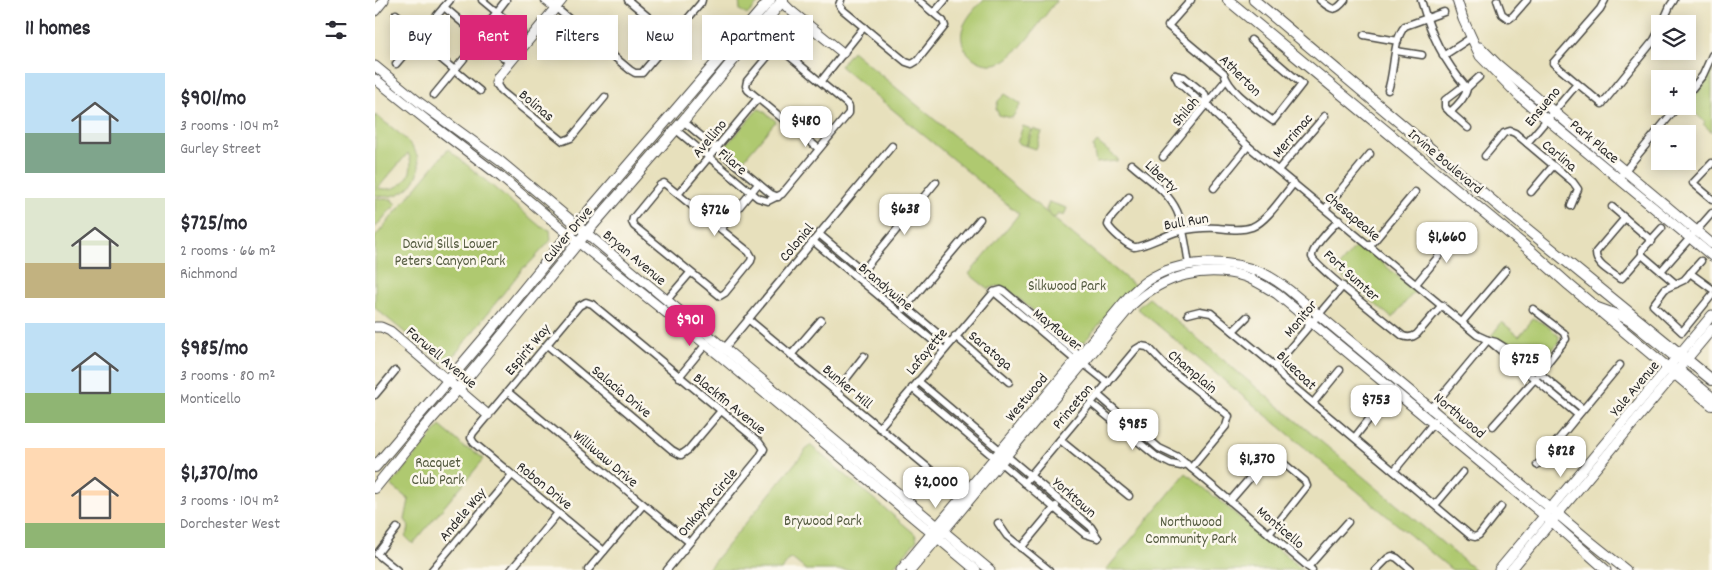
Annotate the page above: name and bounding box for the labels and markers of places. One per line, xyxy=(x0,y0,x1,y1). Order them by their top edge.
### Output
pin: $480 xyxy=(776,106,836,148)
pin: $726 xyxy=(685,194,745,237)
pin: $638 xyxy=(875,194,935,236)
pin: $1,660 xyxy=(1406,222,1488,264)
pin: $901 xyxy=(660,304,720,347)
pin: $725 xyxy=(1495,344,1555,386)
pin: $753 xyxy=(1346,384,1406,427)
pin: $985 xyxy=(1103,408,1163,451)
pin: $828 xyxy=(1531,436,1591,478)
pin: $1,370 xyxy=(1216,444,1298,486)
pin: $2,000 xyxy=(895,466,977,509)

